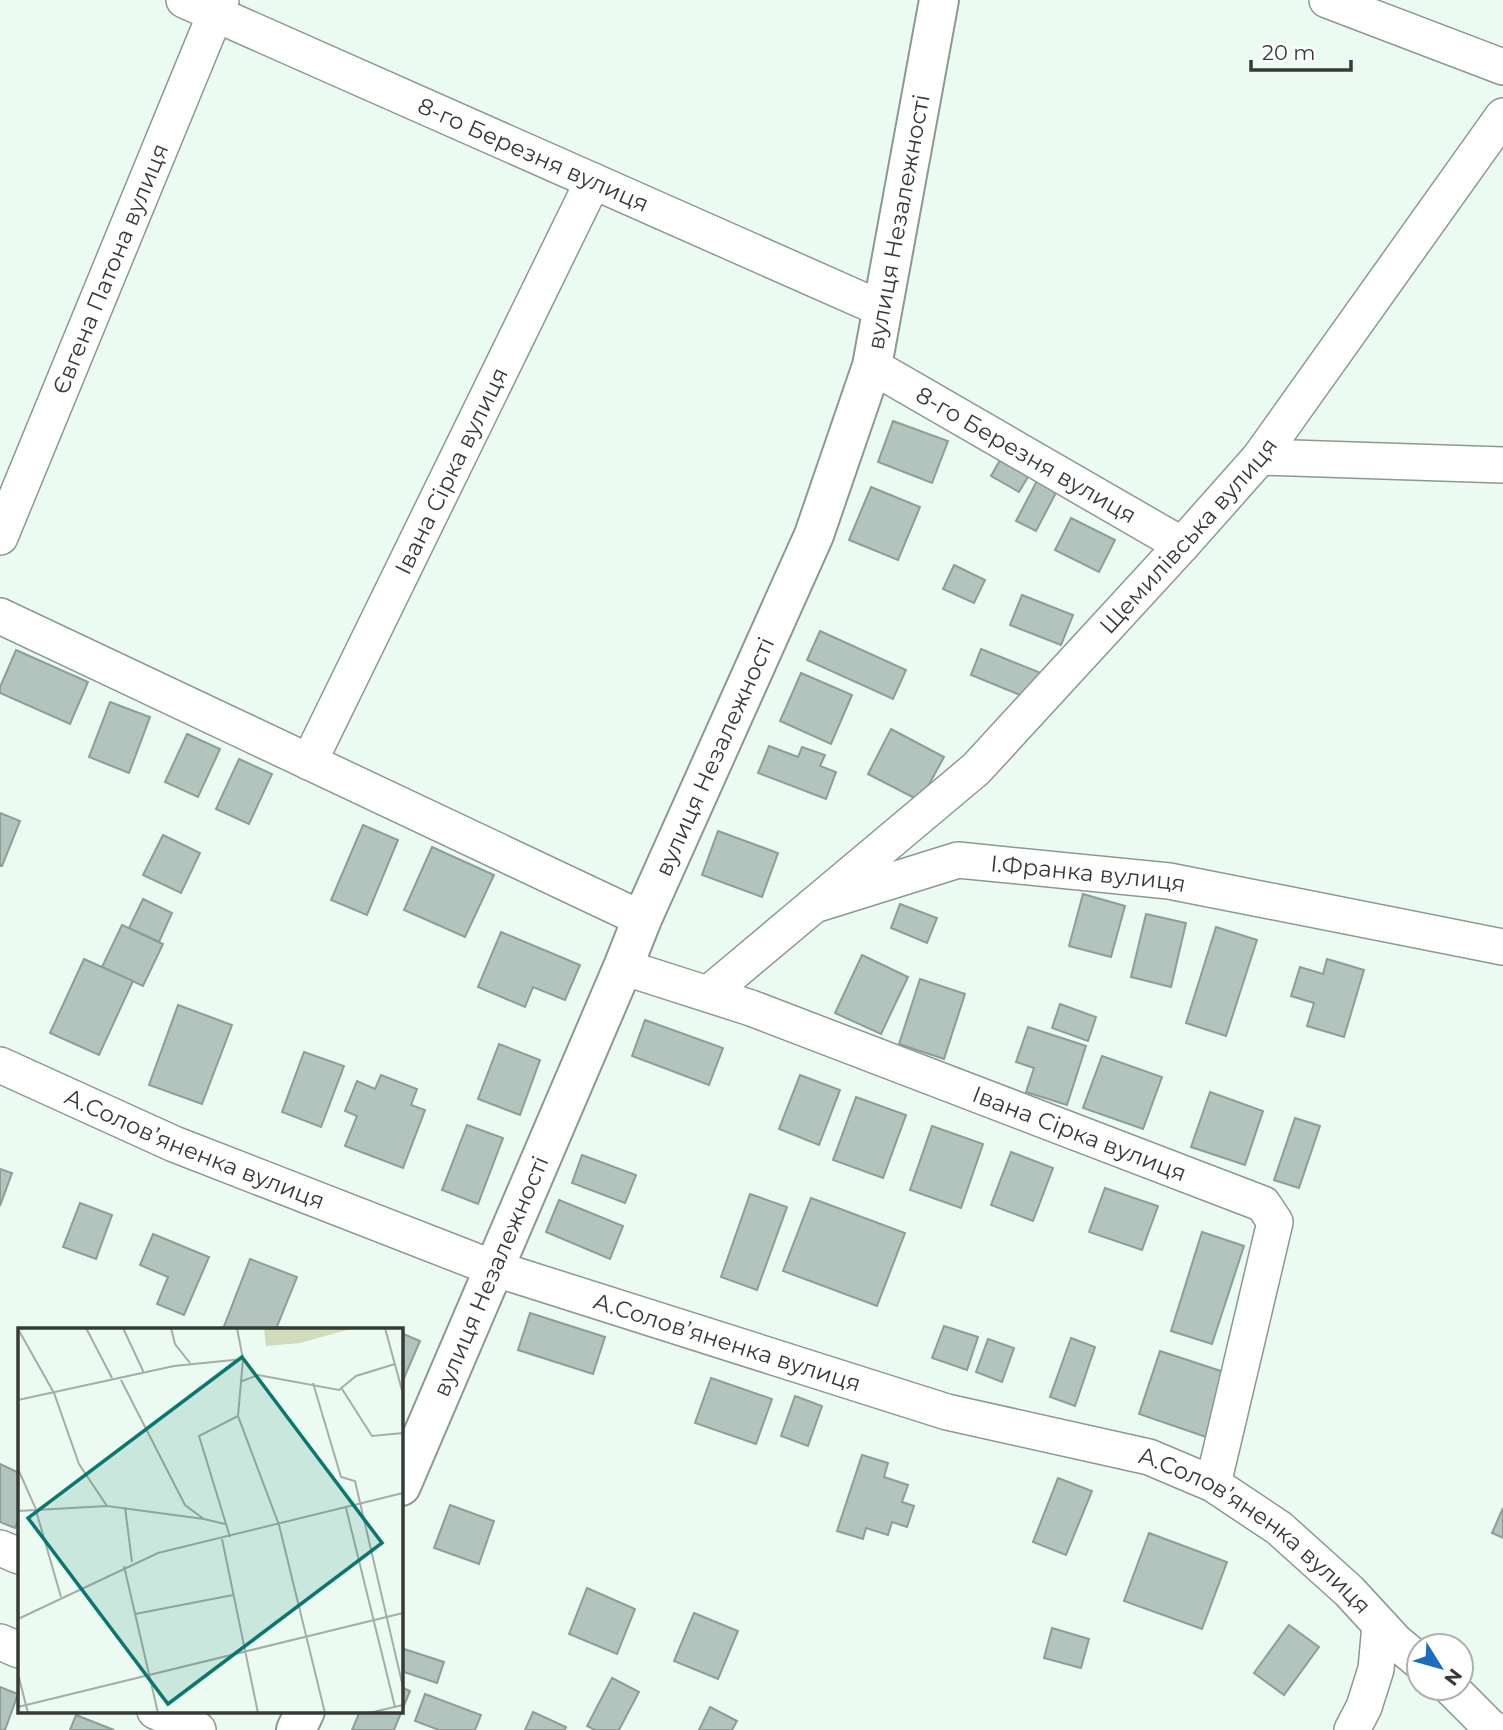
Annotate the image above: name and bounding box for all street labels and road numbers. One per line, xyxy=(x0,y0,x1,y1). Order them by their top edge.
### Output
street label: 8-го Березня вулиця xyxy=(413,91,653,218)
street label: вулиця Незалежності xyxy=(861,92,935,352)
street label: Євгена Патона вулиця xyxy=(46,139,174,398)
street label: Івана Сірка вулиця xyxy=(389,363,514,579)
street label: 8-го Березня вулиця xyxy=(911,380,1141,530)
street label: Щемилівська вулиця xyxy=(1094,432,1283,639)
street label: вулиця Незалежності xyxy=(649,633,780,880)
street label: І.Франка вулиця xyxy=(989,849,1188,898)
street label: Івана Сірка вулиця xyxy=(968,1080,1190,1187)
street label: А.Солов’яненка вулиця xyxy=(60,1082,329,1215)
street label: вулиця Незалежності xyxy=(427,1152,554,1401)
street label: А.Солов’яненка вулиця xyxy=(590,1287,864,1398)
street label: А.Солов’яненка вулиця xyxy=(1136,1441,1377,1620)

